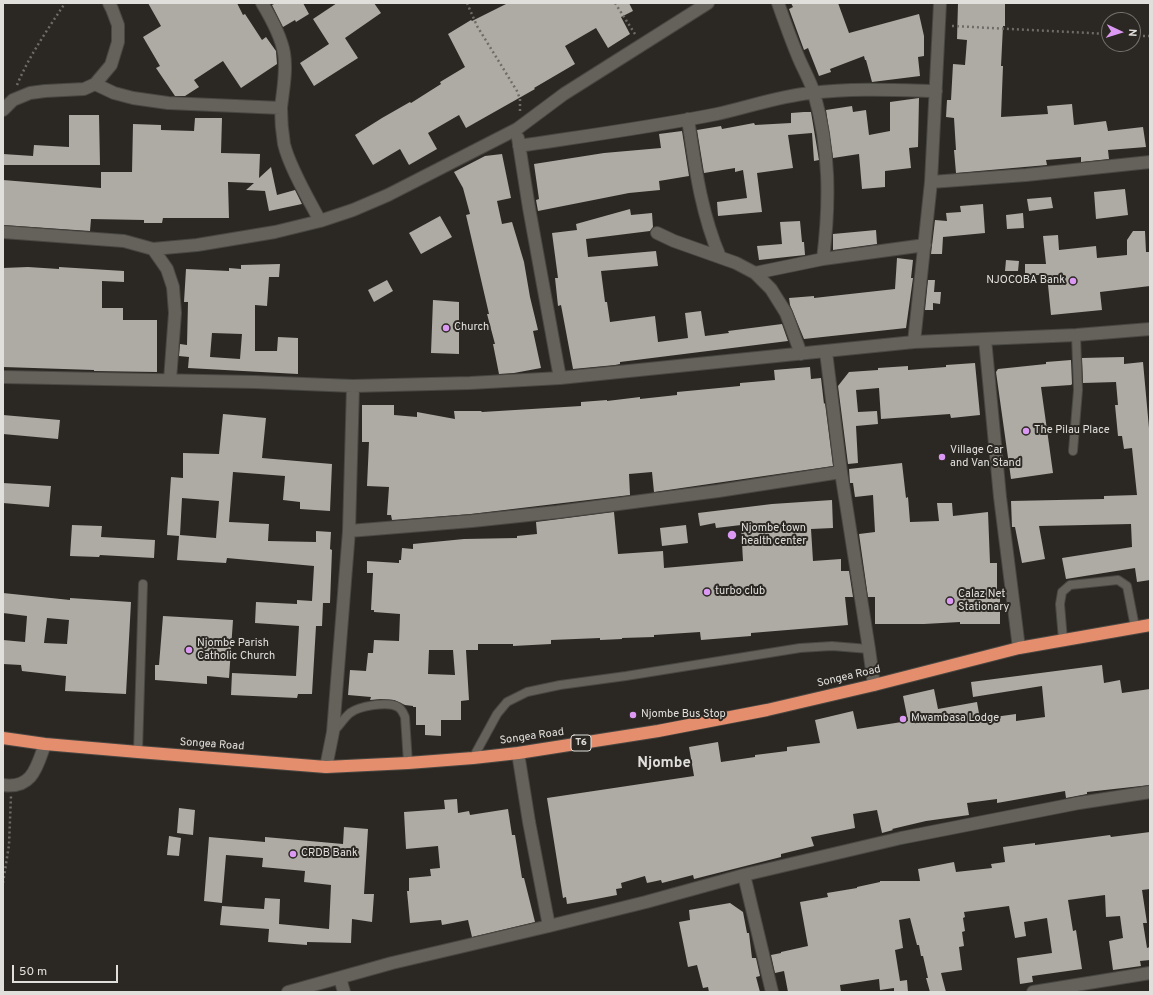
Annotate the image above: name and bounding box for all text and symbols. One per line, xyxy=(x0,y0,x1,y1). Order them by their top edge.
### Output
north arrow xyxy=(1101,12,1141,52)
text: N xyxy=(1125,28,1139,37)
place label: NJOCOBA Bank xyxy=(986,274,1065,288)
marker: NJOCOBA Bank xyxy=(1068,276,1078,286)
place label: Church xyxy=(454,321,489,335)
marker: Church xyxy=(441,323,451,333)
place label: The Pilau Place xyxy=(1034,424,1110,438)
marker: The Pilau Place xyxy=(1021,426,1031,436)
place label: Village Car and Van Stand xyxy=(950,444,1021,470)
marker: Village Car and Van Stand xyxy=(937,452,947,462)
place label: Njombe town health center xyxy=(741,522,807,548)
marker: Njombe town health center xyxy=(726,529,738,541)
place label: turbo club xyxy=(715,585,765,599)
marker: turbo club xyxy=(702,587,712,597)
place label: Calaz Net Stationary xyxy=(958,588,1009,614)
marker: Calaz Net Stationary xyxy=(945,596,955,606)
place label: Njombe Parish Catholic Church xyxy=(197,637,275,663)
marker: Njombe Parish Catholic Church xyxy=(184,645,194,655)
street label: Songea Road xyxy=(816,663,882,691)
place label: Njombe Bus Stop xyxy=(641,708,726,722)
marker: Njombe Bus Stop xyxy=(628,710,638,720)
place label: Mwambasa Lodge xyxy=(911,712,999,726)
marker: Mwambasa Lodge xyxy=(898,714,908,724)
street label: Songea Road xyxy=(499,726,565,748)
road number: T6 xyxy=(571,735,591,751)
street label: Songea Road xyxy=(179,736,245,754)
district label: Njombe xyxy=(637,755,691,773)
place label: CRDB Bank xyxy=(301,847,358,861)
marker: CRDB Bank xyxy=(288,849,298,859)
scale bar xyxy=(14,957,120,983)
text: 50 m xyxy=(19,964,47,980)

